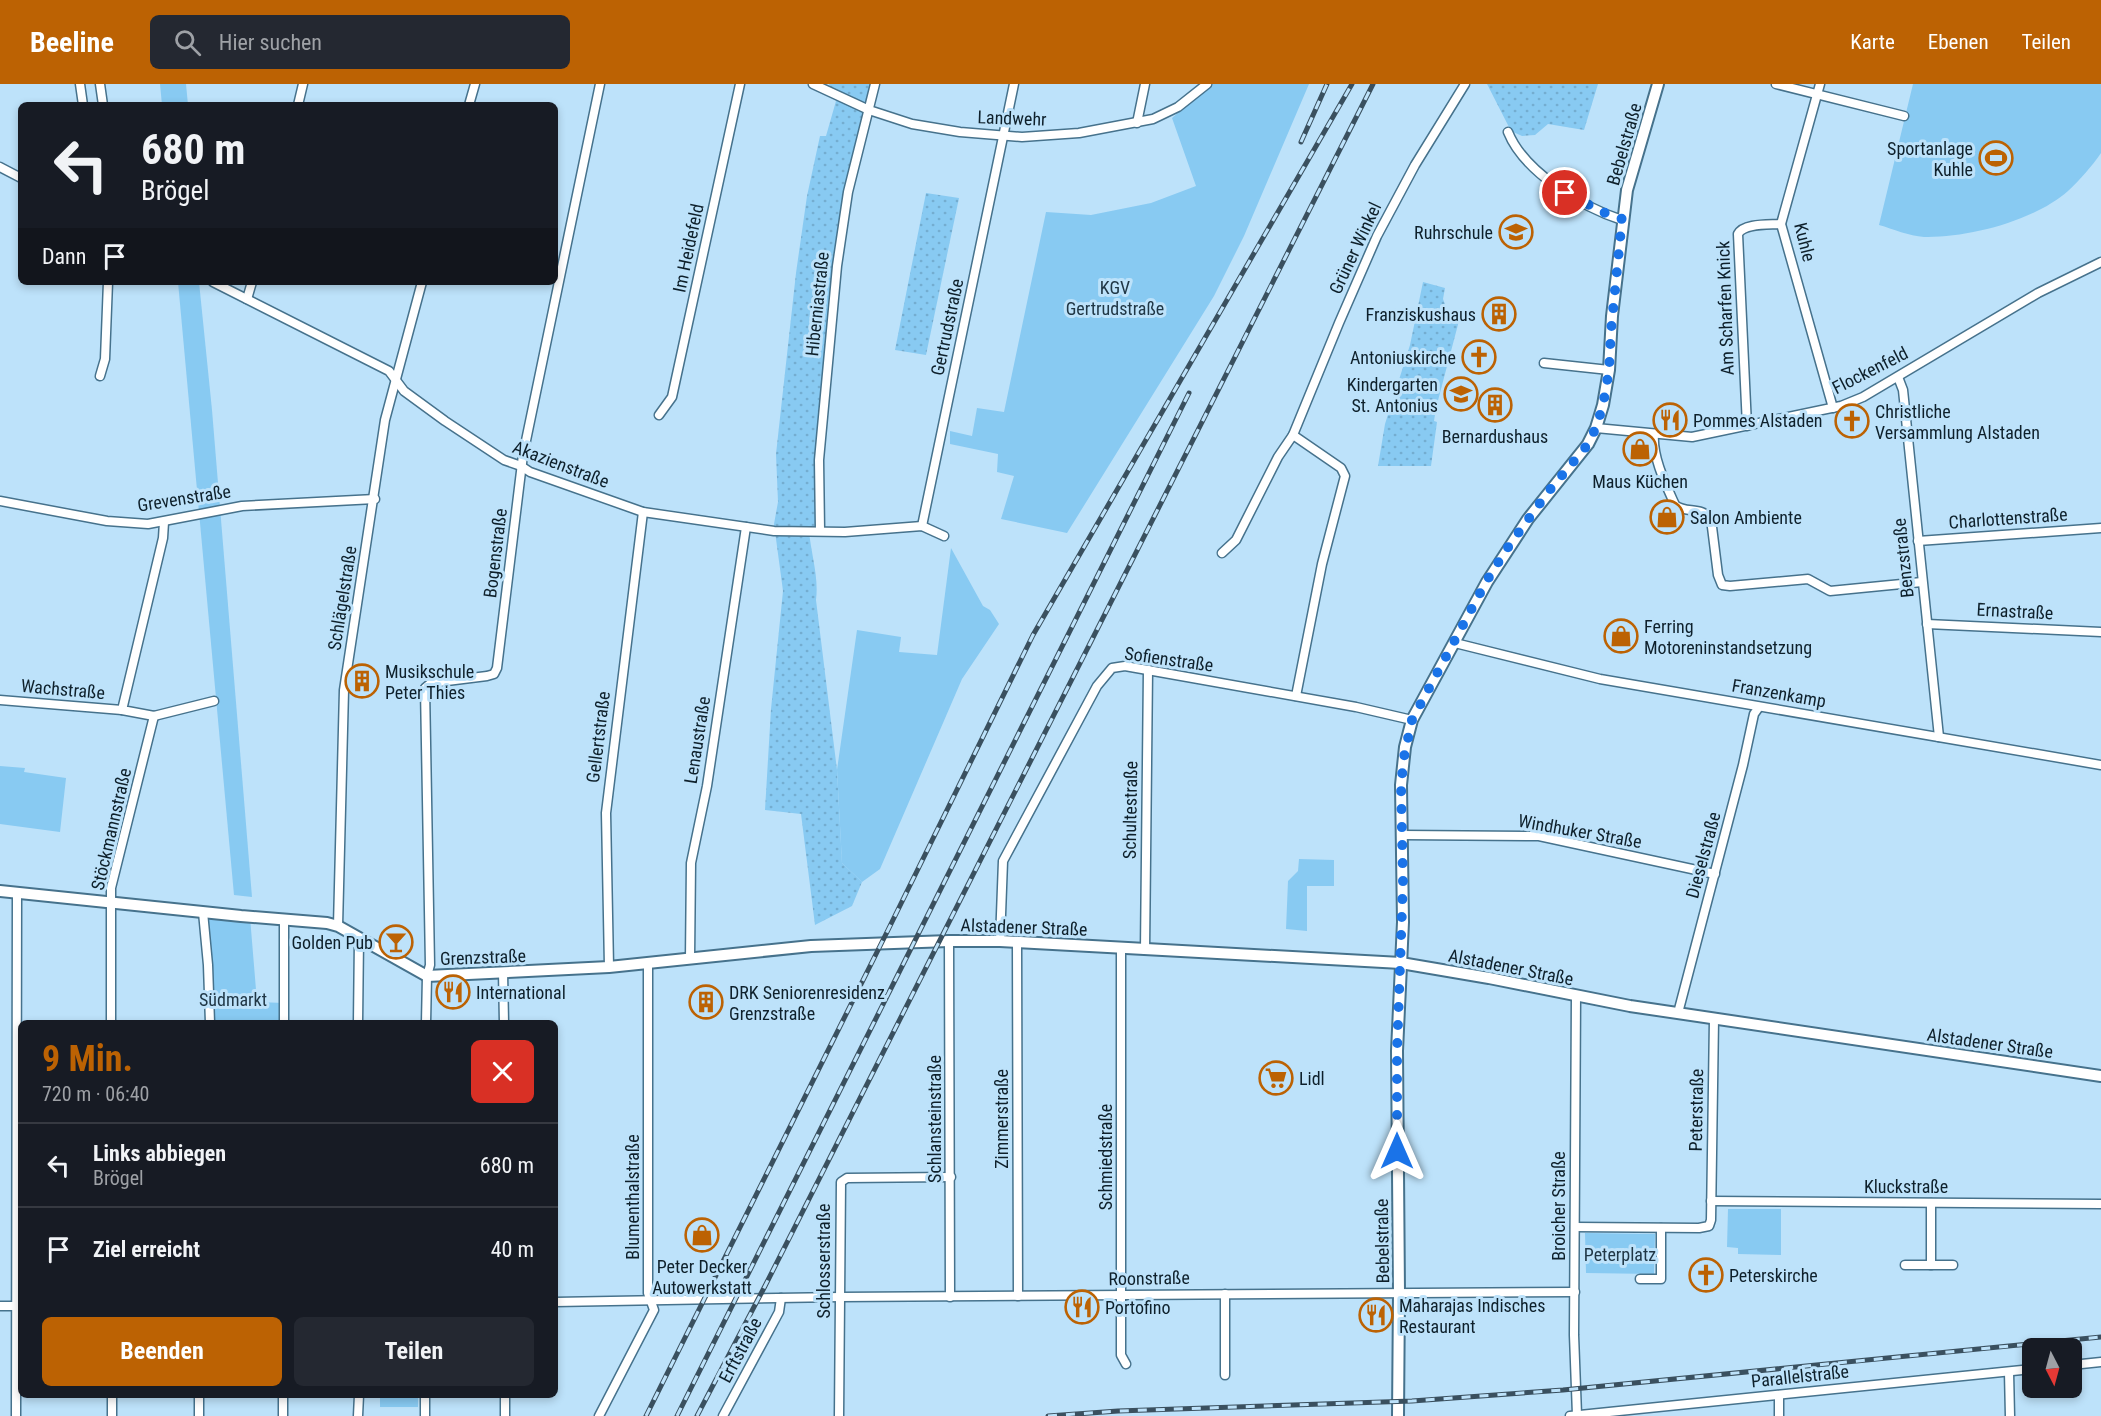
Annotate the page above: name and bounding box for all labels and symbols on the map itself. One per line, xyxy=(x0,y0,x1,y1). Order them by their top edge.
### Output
street label: Bebelstraße xyxy=(1602,100,1646,188)
street label: Landwehr xyxy=(977,106,1047,130)
place label: Sportanlage Kuhle xyxy=(1887,138,1973,180)
sports icon: Sportanlage Kuhle xyxy=(1978,140,2014,176)
pin xyxy=(1539,167,1590,218)
street label: Grüner Winkel xyxy=(1325,199,1385,297)
street label: Im Heidefeld xyxy=(668,202,708,294)
school or university icon: Ruhrschule xyxy=(1498,214,1534,250)
street label: Kuhle xyxy=(1790,220,1820,264)
place label: Ruhrschule xyxy=(1414,222,1493,243)
street label: Am Scharfen Knick xyxy=(1712,241,1738,375)
street label: Hiberniastraße xyxy=(801,251,833,357)
street label: Gertrudstraße xyxy=(926,277,968,377)
park label: KGV Gertrudstraße xyxy=(1066,277,1164,319)
building icon: Franziskushaus xyxy=(1481,296,1517,332)
place label: Franziskushaus xyxy=(1366,304,1476,325)
church icon: Antoniuskirche xyxy=(1461,339,1497,375)
street label: Flockenfeld xyxy=(1829,342,1911,398)
place label: Antoniuskirche xyxy=(1350,347,1456,368)
place label: Kindergarten St. Antonius xyxy=(1347,374,1438,416)
school or university icon: Kindergarten St. Antonius xyxy=(1443,376,1479,412)
building icon: Bernardushaus xyxy=(1477,387,1513,423)
place label: Christliche Versammlung Alstaden xyxy=(1875,401,2040,443)
restaurant icon: Pommes Alstaden xyxy=(1652,402,1688,438)
church icon: Christliche Versammlung Alstaden xyxy=(1834,403,1870,439)
place label: Pommes Alstaden xyxy=(1693,410,1823,431)
place label: Bernardushaus xyxy=(1442,426,1548,447)
shop icon: Maus Küchen xyxy=(1622,431,1658,467)
street label: Akazienstraße xyxy=(510,436,612,492)
place label: Maus Küchen xyxy=(1592,471,1688,492)
street label: Grevenstraße xyxy=(136,480,232,516)
shop icon: Salon Ambiente xyxy=(1649,499,1685,535)
street label: Charlottenstraße xyxy=(1948,503,2068,533)
street label: Bogenstraße xyxy=(479,507,511,599)
place label: Salon Ambiente xyxy=(1690,507,1802,528)
street label: Benzstraße xyxy=(1888,517,1918,599)
street label: Schlägelstraße xyxy=(323,544,361,652)
street label: Ernastraße xyxy=(1976,599,2054,623)
place label: Ferring Motoreninstandsetzung xyxy=(1644,616,1812,658)
shop icon: Ferring Motoreninstandsetzung xyxy=(1603,618,1639,654)
street label: Sofienstraße xyxy=(1123,642,1215,676)
place label: Musikschule Peter Thies xyxy=(385,661,474,703)
building icon: Musikschule Peter Thies xyxy=(344,663,380,699)
street label: Franzenkamp xyxy=(1730,674,1828,712)
street label: Wachstraße xyxy=(20,675,106,703)
street label: Gellertstraße xyxy=(582,690,614,784)
street label: Lenaustraße xyxy=(680,695,714,785)
street label: Schultestraße xyxy=(1119,761,1141,859)
street label: Stöckmannstraße xyxy=(87,766,135,892)
street label: Dieselstraße xyxy=(1681,809,1725,901)
street label: Windhuker Straße xyxy=(1517,810,1643,852)
street label: Alstadener Straße xyxy=(960,914,1088,940)
bar icon: Golden Pub xyxy=(378,924,414,960)
place label: Golden Pub xyxy=(291,932,373,953)
street label: Grenzstraße xyxy=(440,945,526,969)
street label: Alstadener Straße xyxy=(1447,945,1575,989)
restaurant icon: International xyxy=(435,974,471,1010)
place label: International xyxy=(476,982,566,1003)
place label: DRK Seniorenresidenz Grenzstraße xyxy=(729,982,885,1024)
building icon: DRK Seniorenresidenz Grenzstraße xyxy=(688,984,724,1020)
park label: Südmarkt xyxy=(199,989,267,1010)
street label: Alstadener Straße xyxy=(1926,1024,2054,1062)
street label: Schlansteinstraße xyxy=(924,1055,945,1183)
supermarket icon: Lidl xyxy=(1258,1060,1294,1096)
place label: Lidl xyxy=(1299,1068,1325,1089)
street label: Peterstraße xyxy=(1685,1068,1707,1152)
street label: Zimmerstraße xyxy=(991,1069,1012,1169)
street label: Schmiedstraße xyxy=(1095,1104,1116,1210)
position arrow xyxy=(1365,1119,1429,1183)
street label: Blumenthalstraße xyxy=(622,1134,643,1260)
street label: Broicher Straße xyxy=(1548,1151,1569,1261)
street label: Kluckstraße xyxy=(1864,1176,1948,1197)
street label: Bebelstraße xyxy=(1371,1198,1393,1284)
street label: Schlosserstraße xyxy=(813,1204,834,1318)
shop icon: Peter Decker Autowerkstatt xyxy=(684,1217,720,1253)
park label: Peterplatz xyxy=(1584,1244,1656,1265)
place label: Peter Decker Autowerkstatt xyxy=(652,1256,752,1298)
church icon: Peterskirche xyxy=(1688,1257,1724,1293)
place label: Peterskirche xyxy=(1729,1265,1818,1286)
street label: Roonstraße xyxy=(1108,1267,1190,1289)
restaurant icon: Portofino xyxy=(1064,1289,1100,1325)
place label: Maharajas Indisches Restaurant xyxy=(1399,1295,1545,1337)
place label: Portofino xyxy=(1105,1297,1171,1318)
restaurant icon: Maharajas Indisches Restaurant xyxy=(1358,1297,1394,1333)
street label: Erftstraße xyxy=(714,1314,766,1386)
north arrow xyxy=(2022,1338,2082,1398)
street label: Parallelstraße xyxy=(1750,1360,1850,1392)

